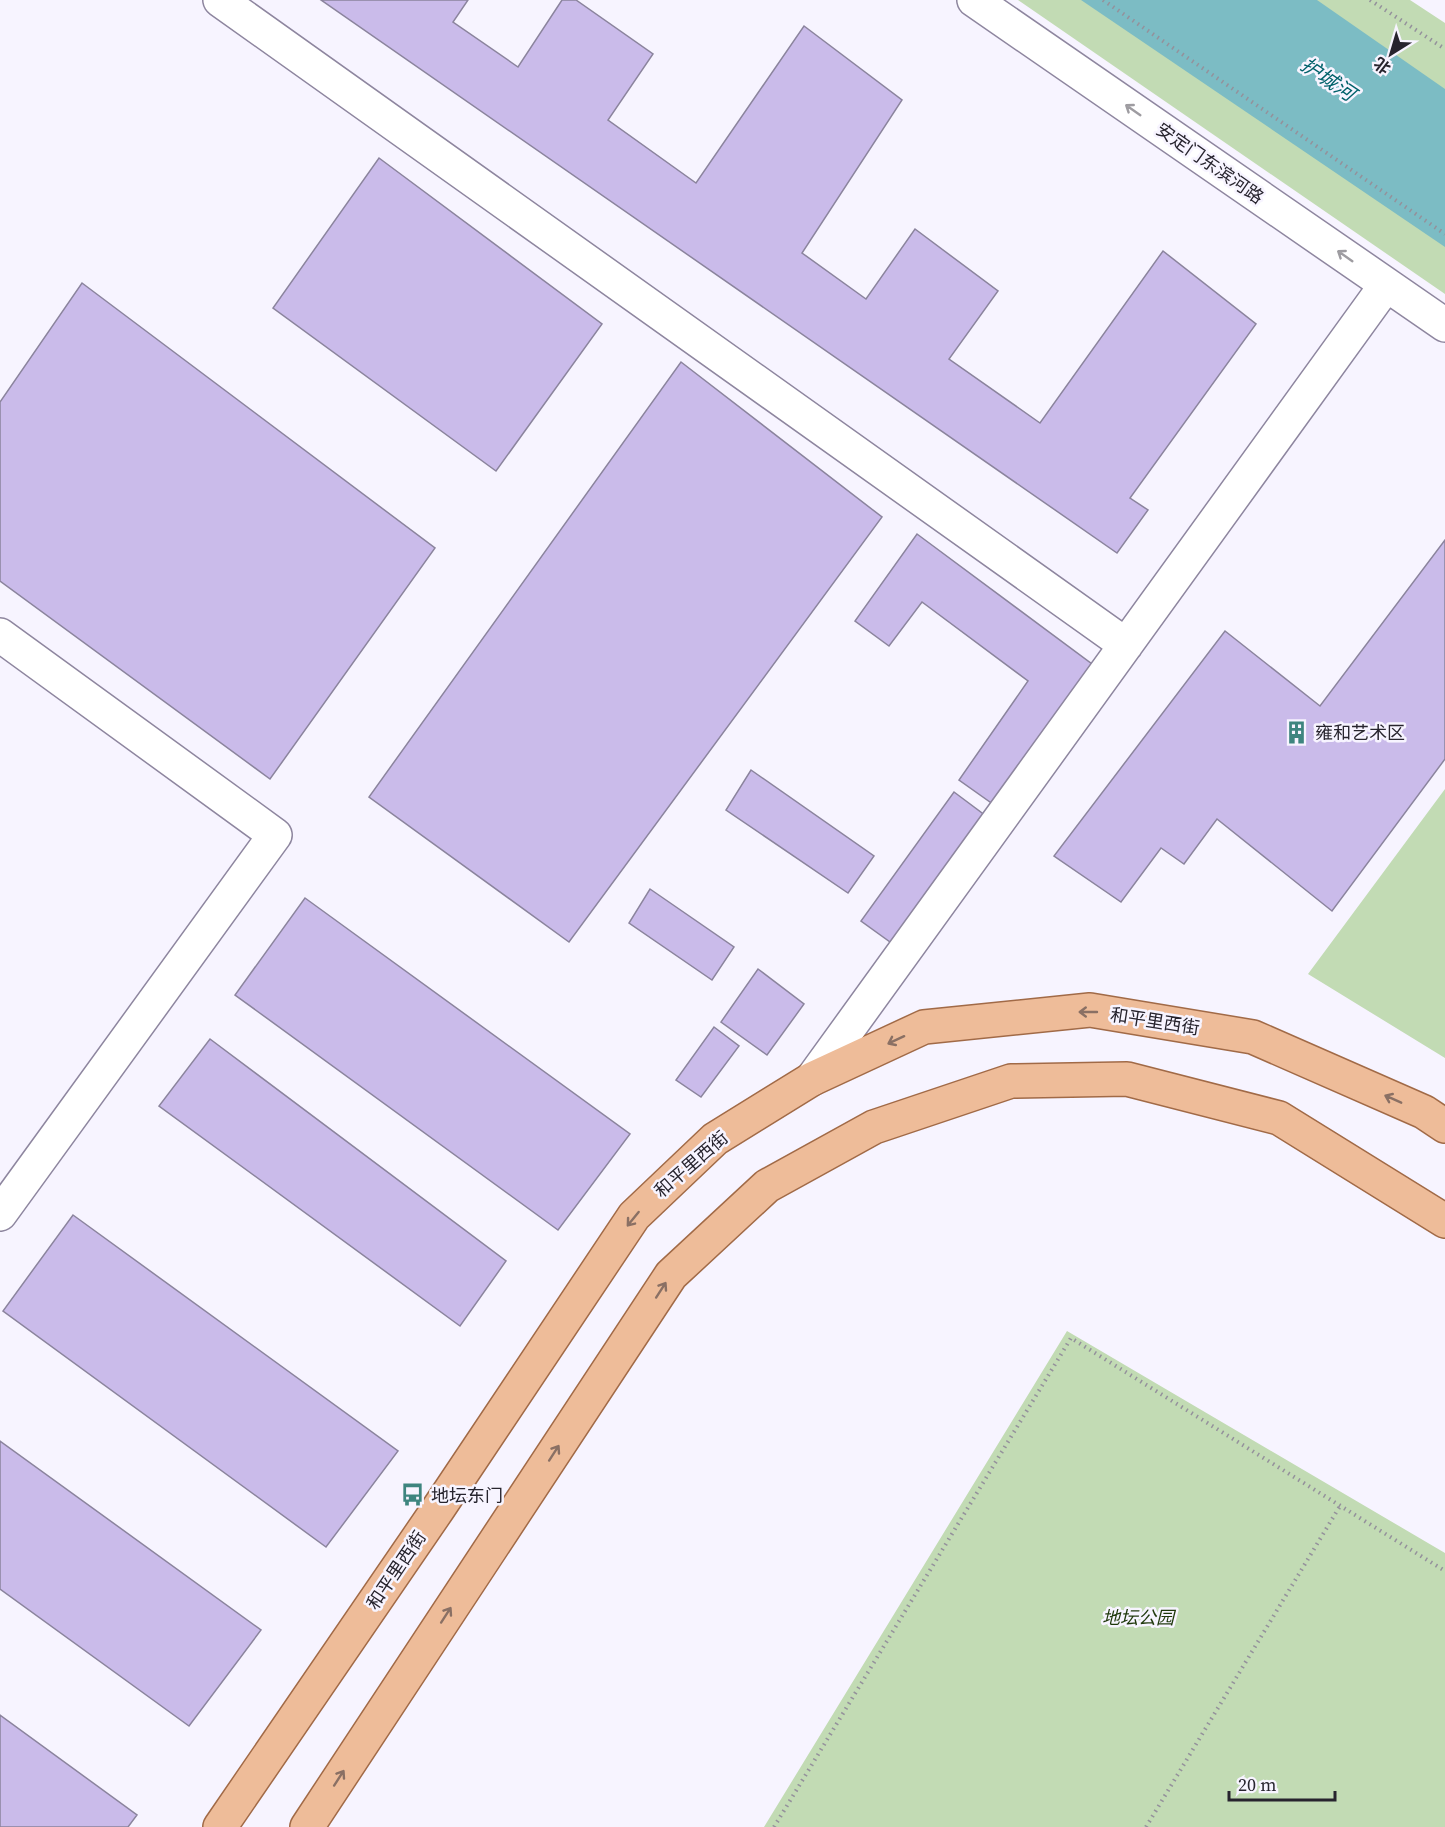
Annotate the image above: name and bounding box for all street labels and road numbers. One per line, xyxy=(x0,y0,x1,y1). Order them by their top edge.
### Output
street label: 安定门东滨河路 xyxy=(1151,117,1269,209)
street label: 和平里西街 xyxy=(1109,1002,1201,1040)
street label: 和平里西街 xyxy=(649,1125,733,1203)
street label: 和平里西街 xyxy=(360,1526,432,1614)

